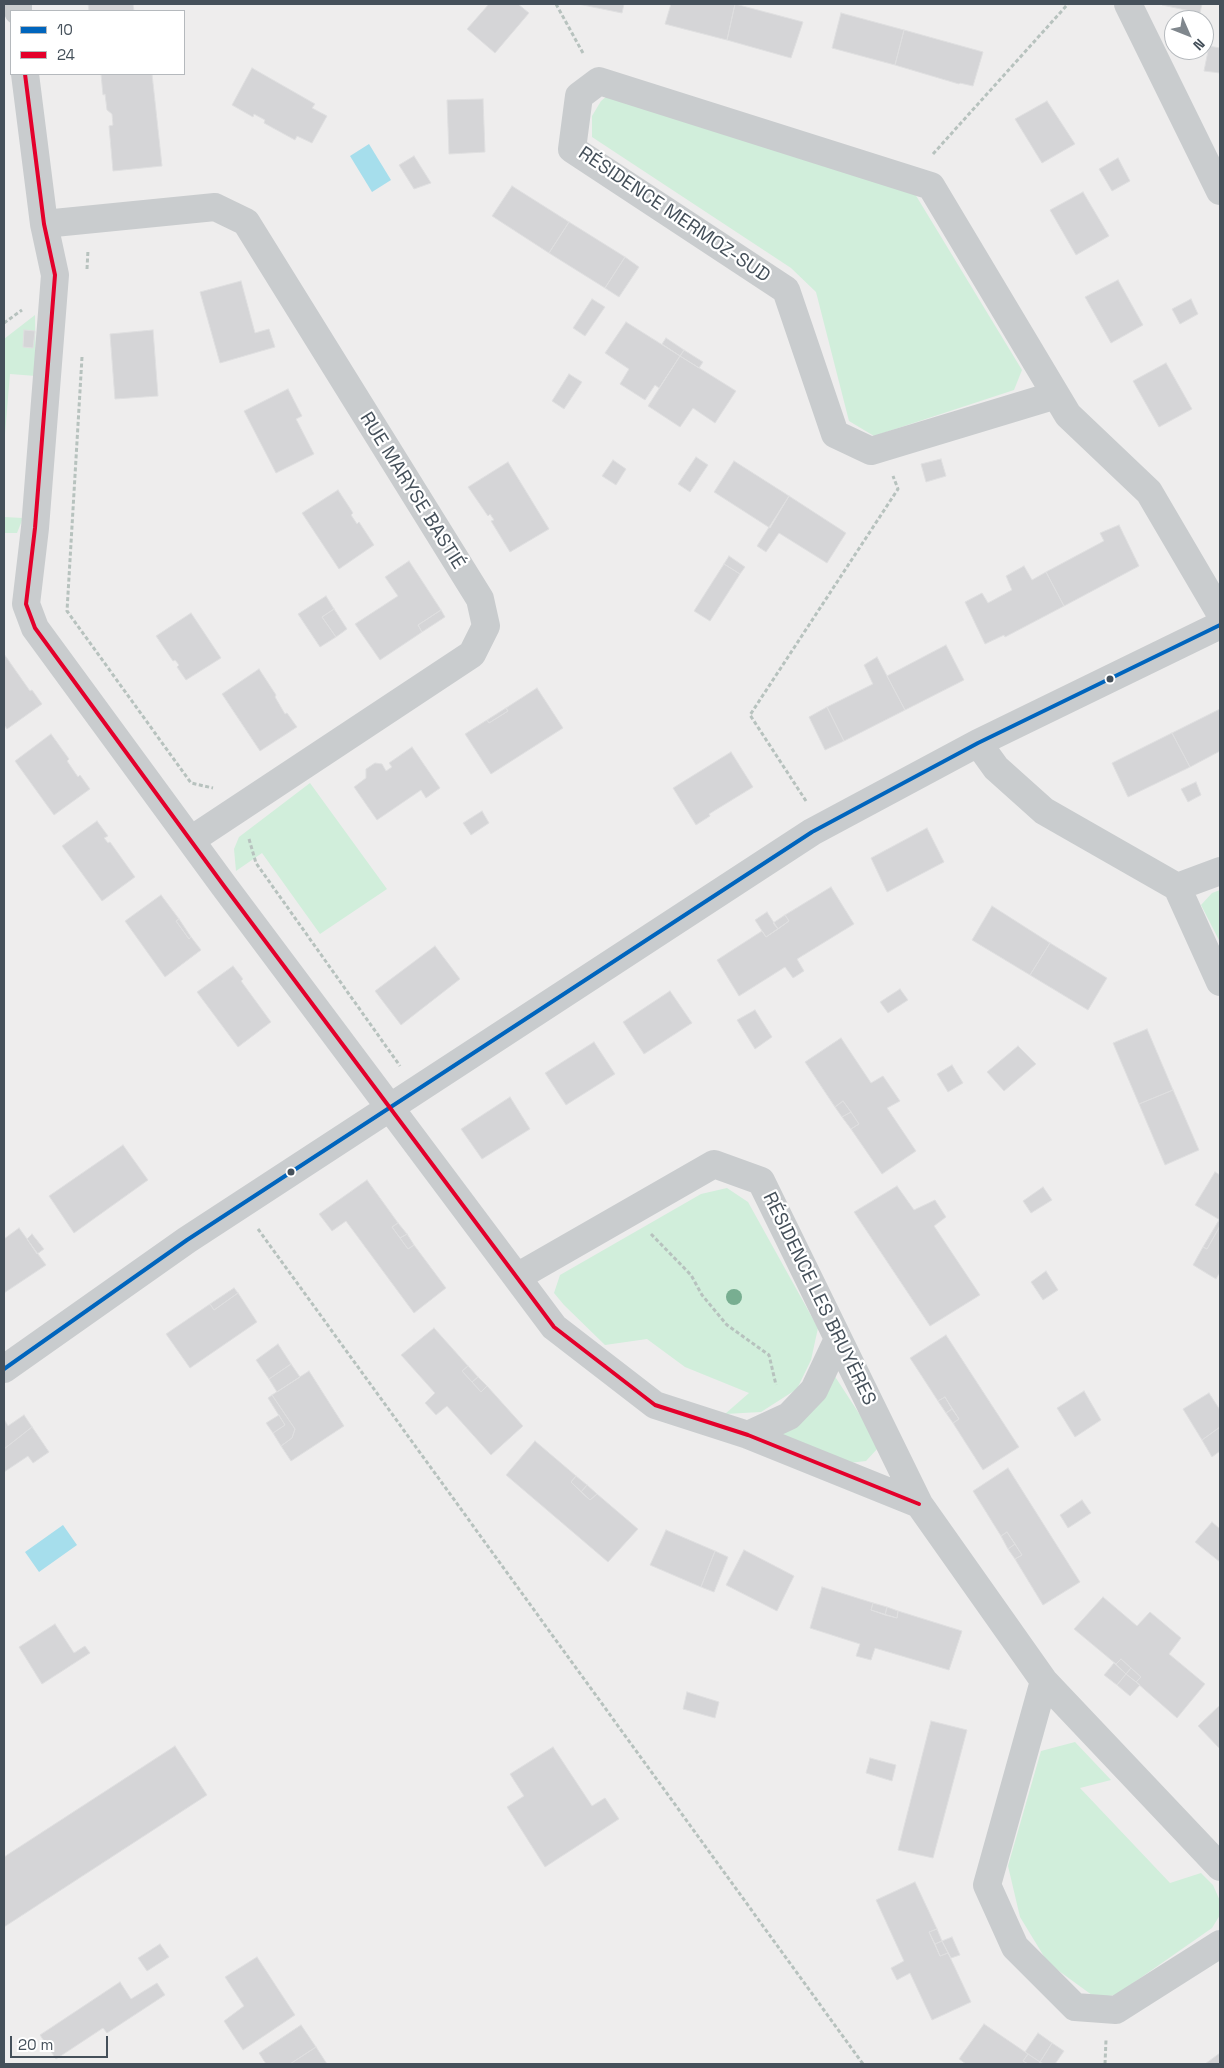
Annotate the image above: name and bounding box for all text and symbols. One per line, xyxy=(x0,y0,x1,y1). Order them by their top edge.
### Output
legend xyxy=(10,10,185,75)
north arrow xyxy=(1164,10,1214,60)
text: 10 xyxy=(57,20,73,39)
text: N xyxy=(1189,35,1209,54)
text: 24 xyxy=(57,45,75,64)
street label: RÉSIDENCE MERMOZ-SUD xyxy=(574,142,774,288)
street label: RUE MARYSE BASTIÉ xyxy=(354,408,470,574)
unlabelled marker xyxy=(1105,674,1115,684)
unlabelled marker xyxy=(286,1167,296,1177)
street label: RÉSIDENCE LES BRUYÈRES xyxy=(757,1189,881,1409)
scale bar xyxy=(12,2026,110,2058)
text: 20 m xyxy=(18,2035,53,2054)

